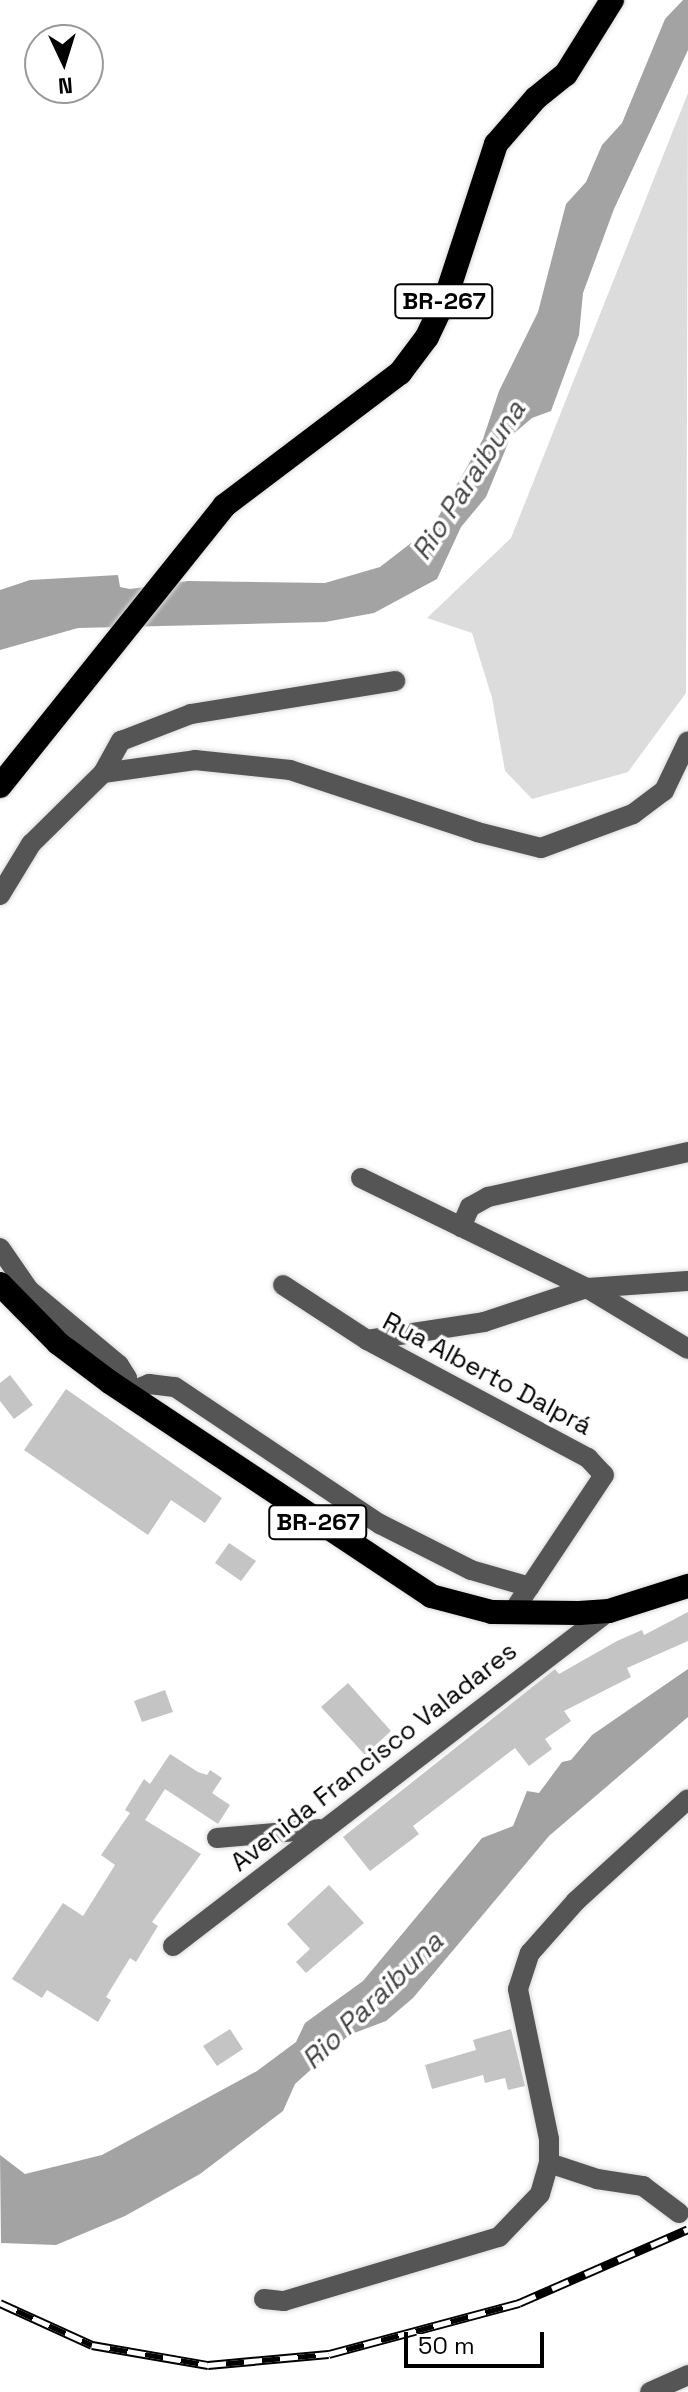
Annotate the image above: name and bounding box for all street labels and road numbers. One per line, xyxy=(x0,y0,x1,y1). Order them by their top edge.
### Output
road number: BR-267 xyxy=(394,281,494,321)
street label: Rua Alberto Dalprá xyxy=(377,1306,597,1442)
road number: BR-267 xyxy=(268,1502,368,1542)
street label: Avenida Francisco Valadares xyxy=(225,1635,523,1879)

